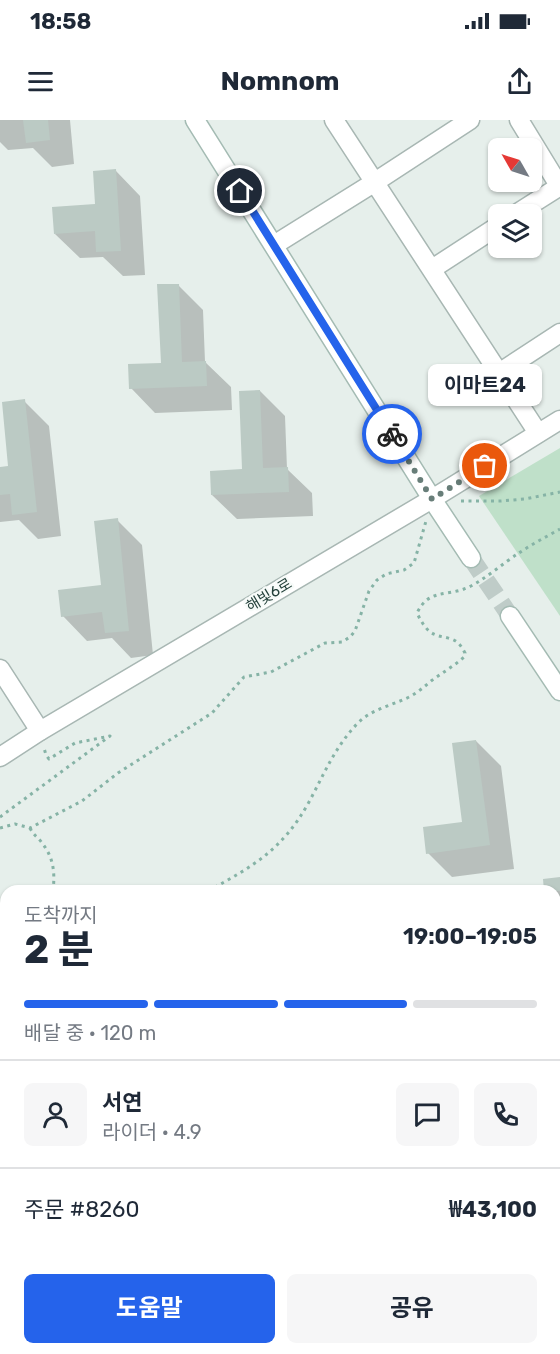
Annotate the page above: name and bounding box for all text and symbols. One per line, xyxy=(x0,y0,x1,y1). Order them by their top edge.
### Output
text: 18:58 xyxy=(30,8,91,35)
icon: menu xyxy=(24,65,57,98)
text: Nomnom xyxy=(220,65,340,97)
icon: share xyxy=(503,65,536,98)
north arrow xyxy=(488,138,542,192)
map controls xyxy=(488,138,542,258)
pin xyxy=(214,165,265,216)
icon: home xyxy=(223,174,256,207)
button: layers xyxy=(488,204,542,258)
callout: 이마트24 xyxy=(428,364,542,406)
text: 이마트24 xyxy=(444,373,526,397)
courier xyxy=(362,404,422,464)
icon: bike xyxy=(376,418,409,451)
pin xyxy=(459,440,510,491)
icon: bag xyxy=(468,449,501,482)
street label: 해빛6로 xyxy=(243,574,295,616)
text: 도착까지 xyxy=(24,903,98,927)
text: 19:00–19:05 xyxy=(403,923,537,950)
text: 2 분 xyxy=(24,927,94,973)
text: 배달 중 · 120 m xyxy=(24,1021,156,1045)
button: person xyxy=(24,1083,87,1146)
button: chat xyxy=(396,1083,459,1146)
button: phone xyxy=(474,1083,537,1146)
text: 서연 xyxy=(102,1089,142,1116)
text: 라이더 · 4.9 xyxy=(102,1120,202,1144)
text: 주문 #8260 xyxy=(24,1196,139,1223)
text: ₩43,100 xyxy=(449,1196,537,1223)
button: 도움말 xyxy=(24,1274,275,1343)
button: 공유 xyxy=(287,1274,537,1343)

